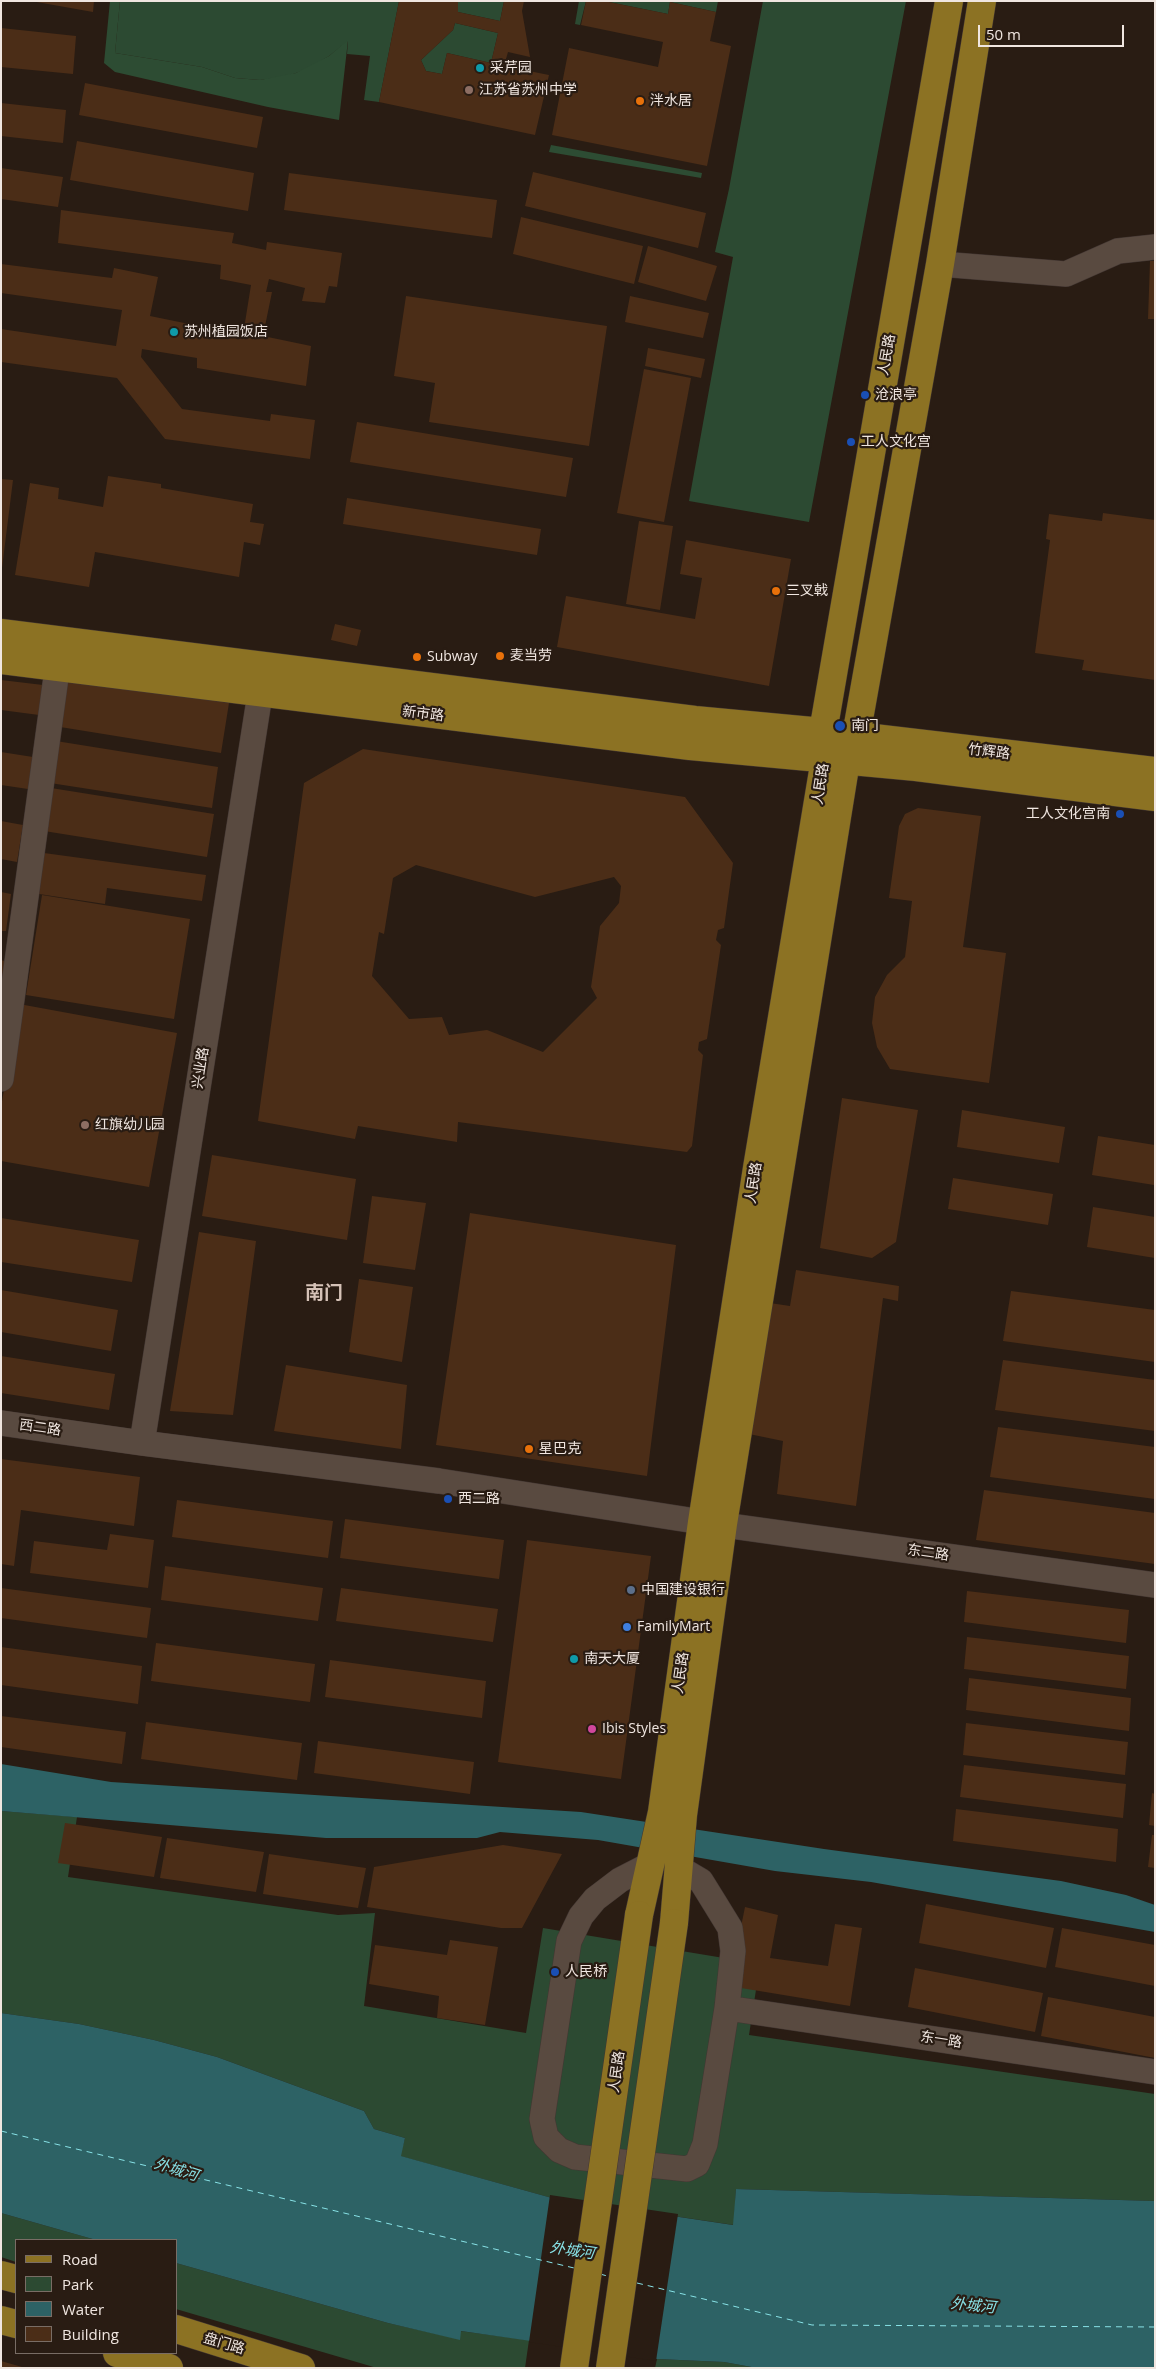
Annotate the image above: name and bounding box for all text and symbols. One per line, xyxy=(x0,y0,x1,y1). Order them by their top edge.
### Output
scale bar xyxy=(981,15,1127,47)
text: 50 m xyxy=(986,24,1021,44)
place label: 采芹园 xyxy=(490,60,532,76)
marker: 采芹园 xyxy=(474,62,486,74)
place label: 江苏省苏州中学 xyxy=(479,82,577,98)
marker: 江苏省苏州中学 xyxy=(463,84,475,96)
place label: 泮水居 xyxy=(650,93,692,109)
marker: 泮水居 xyxy=(634,95,646,107)
place label: 苏州植园饭店 xyxy=(184,324,268,340)
marker: 苏州植园饭店 xyxy=(168,326,180,338)
street label: 人民路 xyxy=(875,333,899,377)
place label: 沧浪亭 xyxy=(875,387,917,403)
marker: 沧浪亭 xyxy=(859,389,871,401)
place label: 工人文化宫 xyxy=(861,434,931,450)
marker: 工人文化宫 xyxy=(845,436,857,448)
place label: 三叉戟 xyxy=(786,583,828,599)
marker: 三叉戟 xyxy=(770,585,782,597)
place label: 麦当劳 xyxy=(510,648,552,664)
place label: Subway xyxy=(427,649,477,665)
marker: 麦当劳 xyxy=(494,650,506,662)
marker: Subway xyxy=(411,651,423,663)
street label: 新市路 xyxy=(401,703,445,725)
place label: 南门 xyxy=(851,718,879,734)
marker: 南门 xyxy=(833,719,847,733)
street label: 竹辉路 xyxy=(967,741,1011,763)
street label: 人民路 xyxy=(809,762,833,806)
place label: 工人文化宫南 xyxy=(1026,806,1110,822)
marker: 工人文化宫南 xyxy=(1114,808,1126,820)
street label: 兴业路 xyxy=(189,1046,213,1090)
place label: 红旗幼儿园 xyxy=(95,1117,165,1133)
marker: 红旗幼儿园 xyxy=(79,1119,91,1131)
street label: 人民路 xyxy=(742,1161,766,1205)
district label: 南门 xyxy=(305,1283,343,1305)
street label: 西二路 xyxy=(18,1417,62,1439)
place label: 星巴克 xyxy=(539,1441,581,1457)
marker: 星巴克 xyxy=(523,1443,535,1455)
place label: 西二路 xyxy=(458,1491,500,1507)
marker: 西二路 xyxy=(442,1493,454,1505)
street label: 东二路 xyxy=(906,1542,950,1564)
place label: 中国建设银行 xyxy=(641,1582,725,1598)
marker: 中国建设银行 xyxy=(625,1584,637,1596)
place label: FamilyMart xyxy=(637,1619,710,1635)
marker: FamilyMart xyxy=(621,1621,633,1633)
place label: 南天大厦 xyxy=(584,1651,640,1667)
street label: 人民路 xyxy=(670,1651,692,1695)
marker: 南天大厦 xyxy=(568,1653,580,1665)
place label: Ibis Styles xyxy=(602,1721,666,1737)
marker: Ibis Styles xyxy=(586,1723,598,1735)
place label: 人民桥 xyxy=(565,1964,607,1980)
marker: 人民桥 xyxy=(549,1966,561,1978)
street label: 东一路 xyxy=(919,2028,963,2052)
street label: 人民路 xyxy=(606,2050,628,2094)
water label: 外城河 xyxy=(152,2155,200,2185)
legend xyxy=(15,2239,178,2354)
water label: 外城河 xyxy=(548,2239,596,2263)
text: Road xyxy=(62,2249,98,2269)
text: Park xyxy=(62,2274,93,2294)
water label: 外城河 xyxy=(950,2295,996,2317)
text: Water xyxy=(62,2299,104,2319)
text: Building xyxy=(62,2324,119,2344)
street label: 盘门路 xyxy=(201,2330,247,2358)

